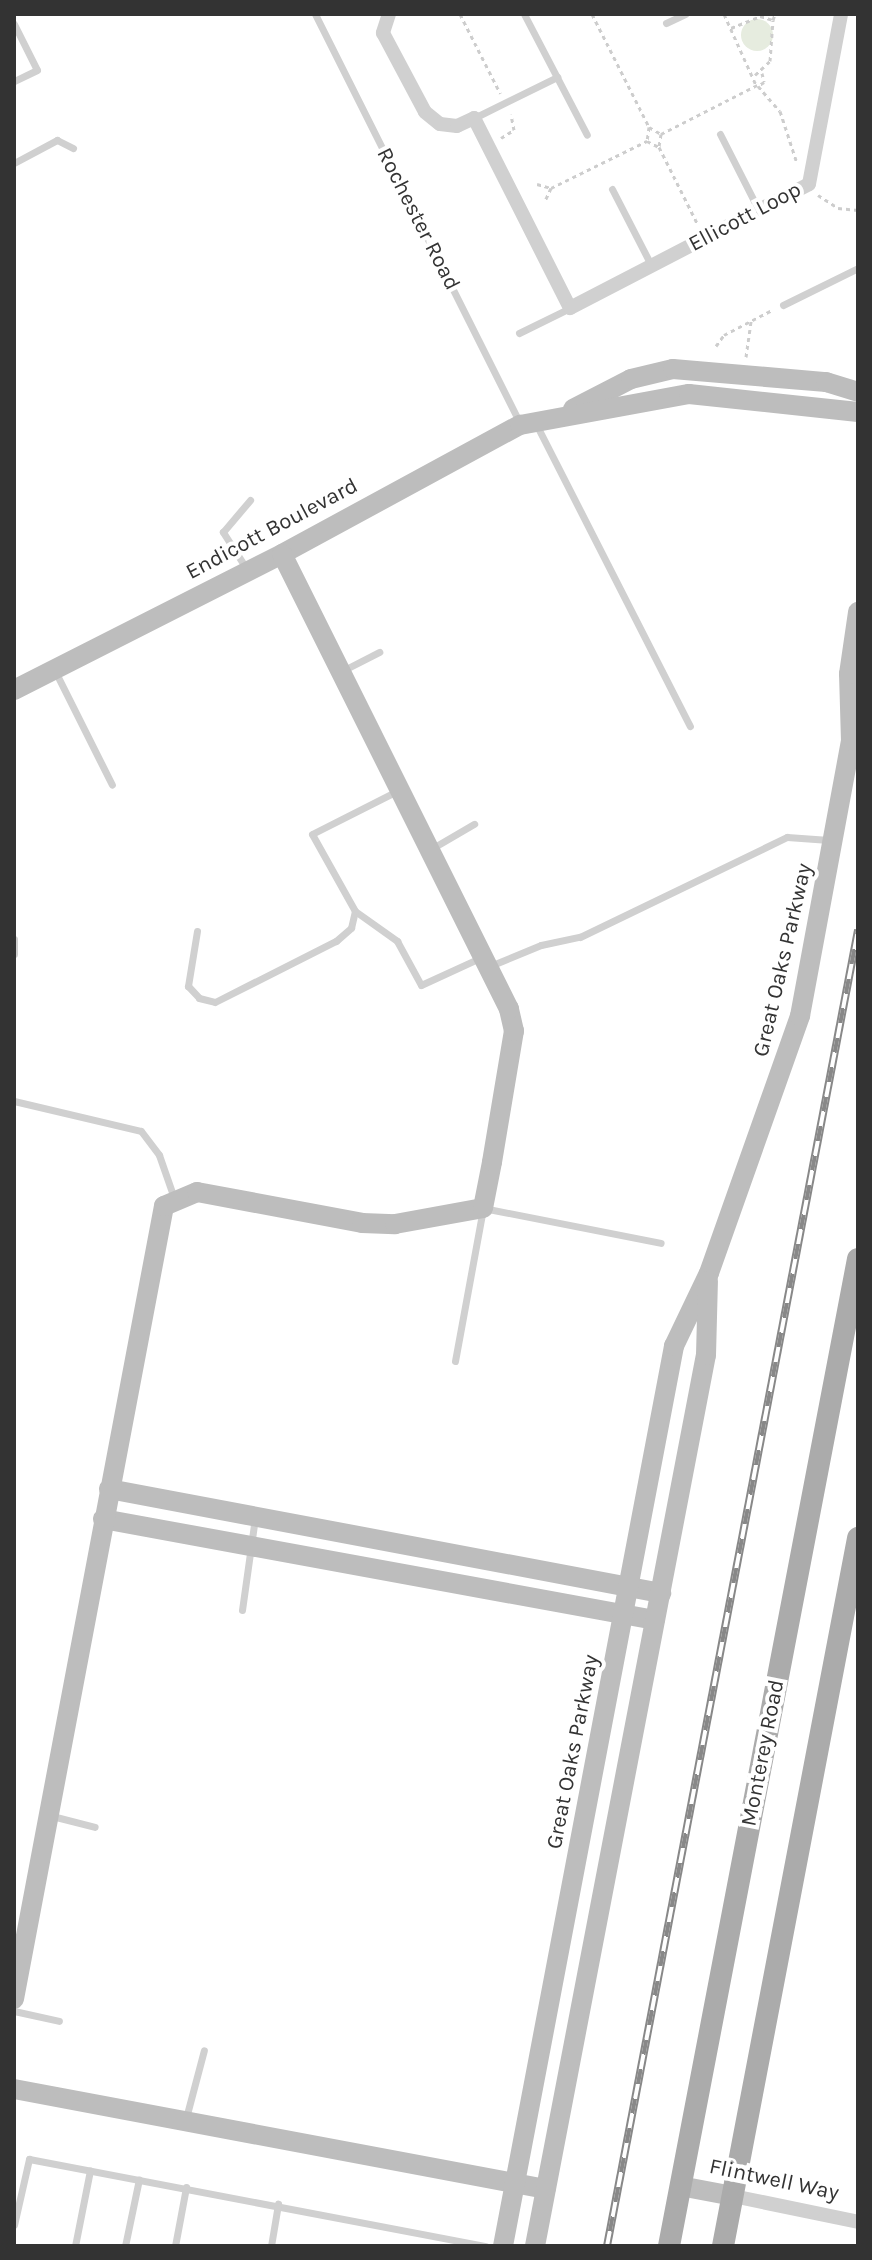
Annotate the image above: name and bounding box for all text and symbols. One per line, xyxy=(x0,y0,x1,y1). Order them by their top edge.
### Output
street label: Rochester Road xyxy=(371,143,465,295)
street label: Ellicott Loop xyxy=(684,176,806,258)
street label: Endicott Boulevard xyxy=(181,473,363,585)
street label: Great Oaks Parkway xyxy=(748,861,818,1059)
street label: Great Oaks Parkway xyxy=(541,1653,605,1851)
street label: Monterey Road xyxy=(736,1677,790,1829)
street label: Flintwell Way xyxy=(707,2153,841,2207)

